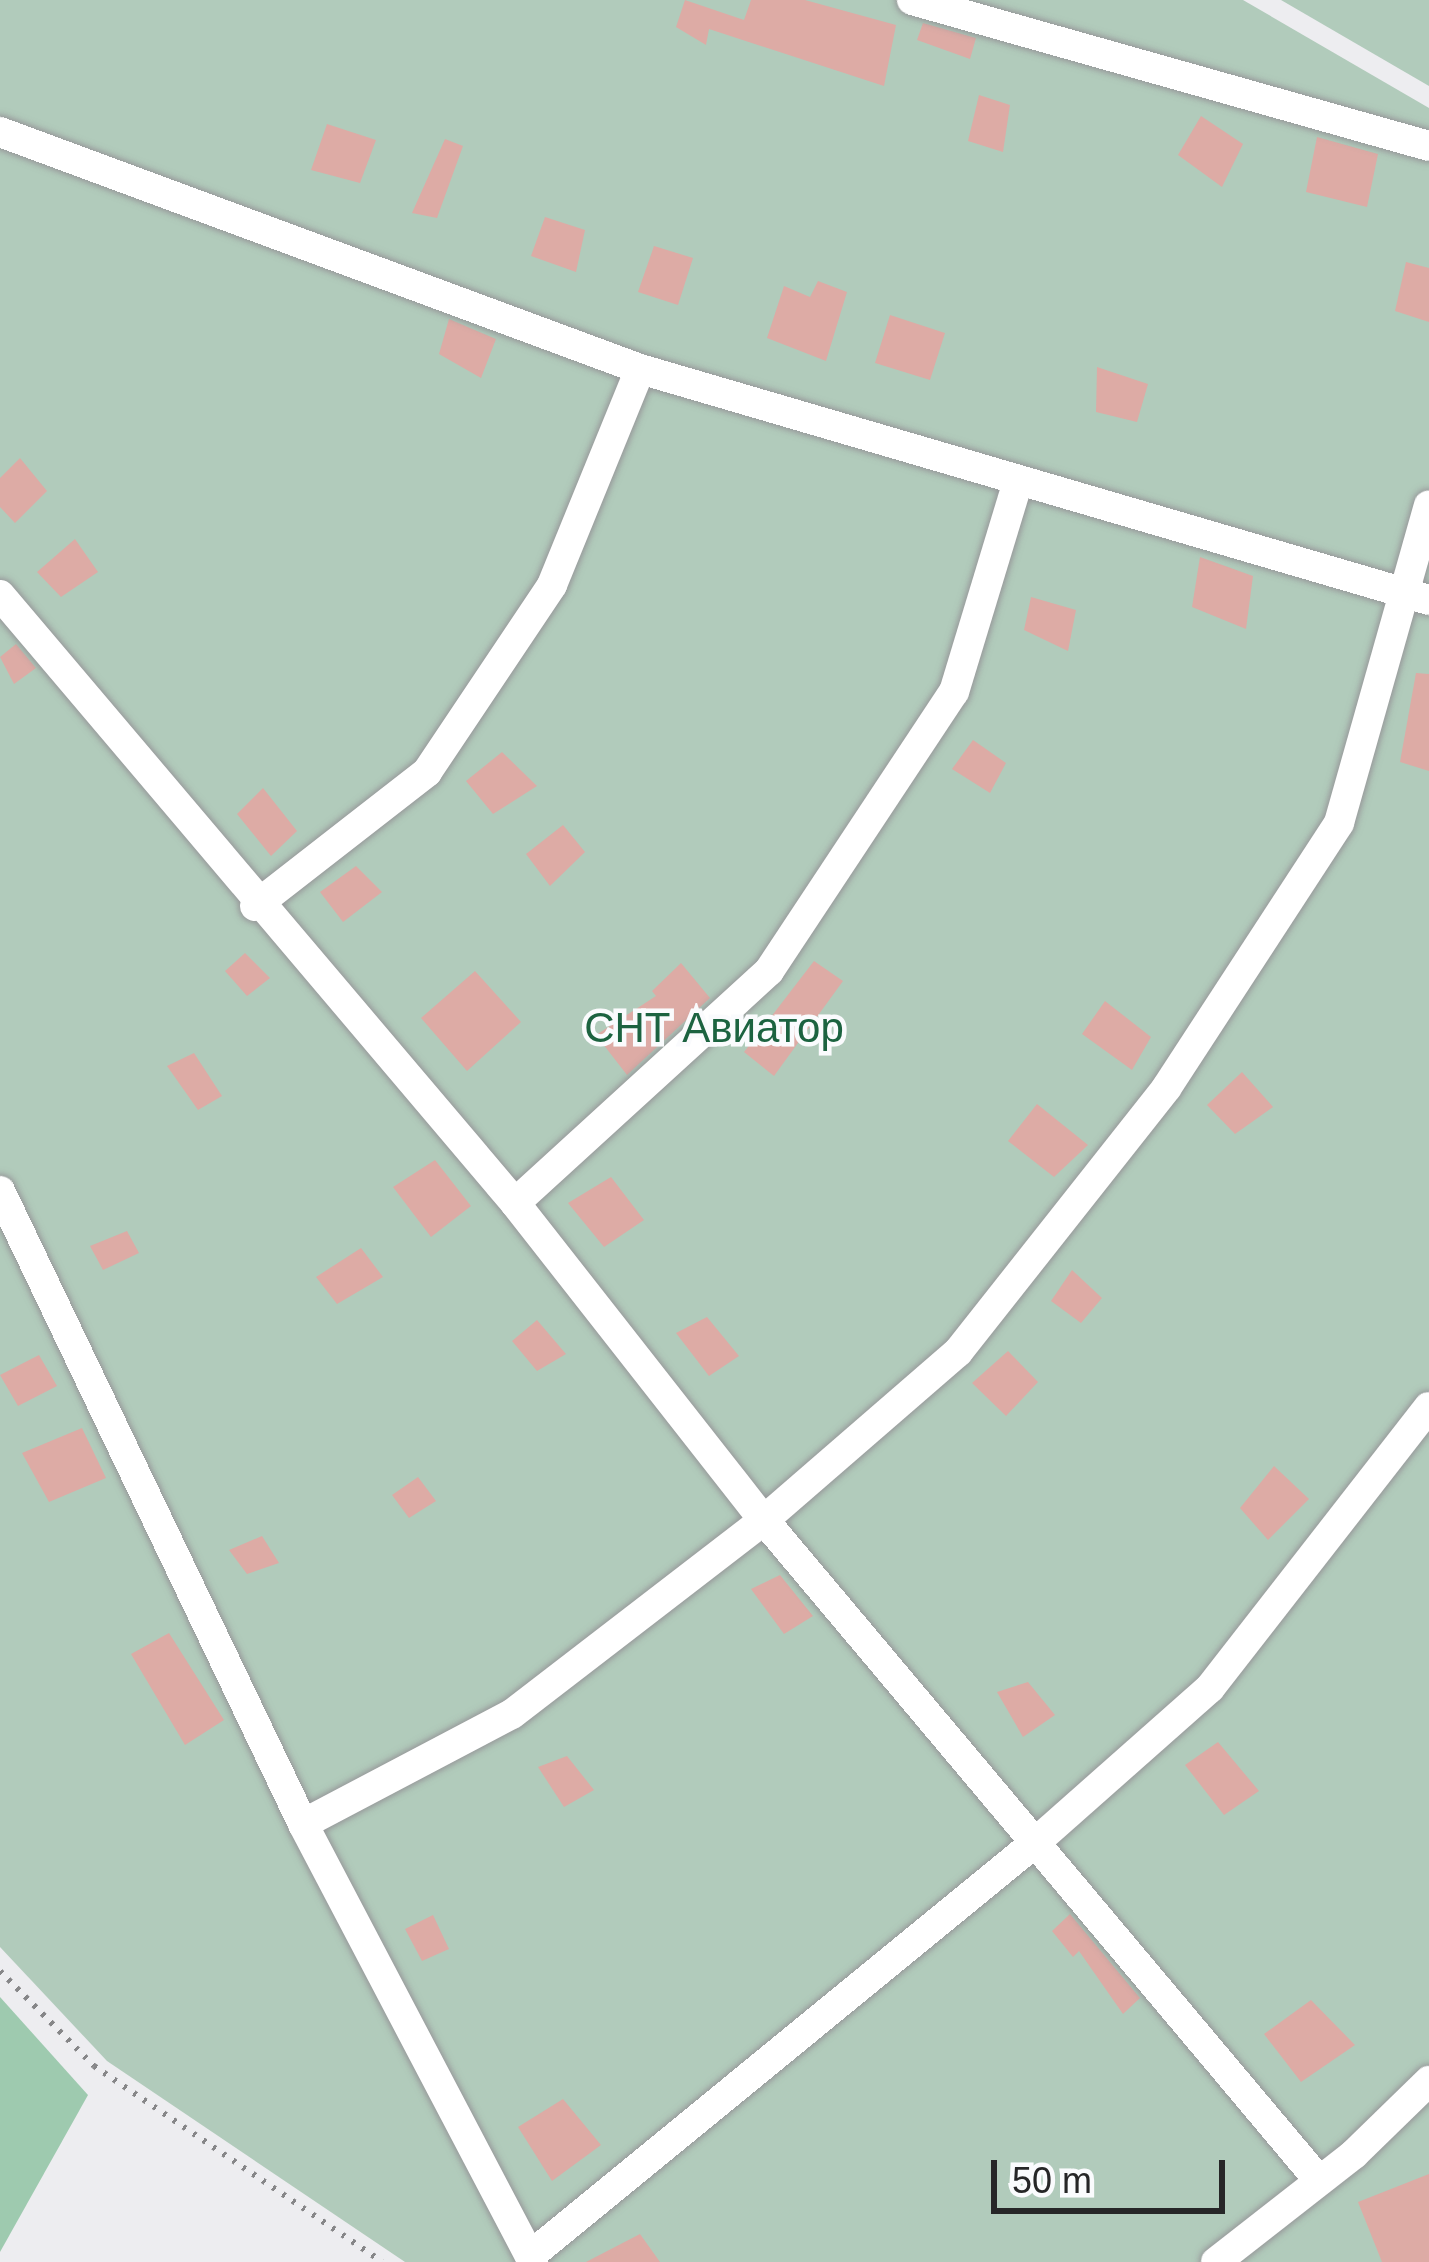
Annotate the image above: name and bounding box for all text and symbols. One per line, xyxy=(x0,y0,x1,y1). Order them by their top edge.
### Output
park label: СНТ Авиатор xyxy=(584,1003,844,1053)
scale bar xyxy=(997,2136,1231,2210)
text: 50 m xyxy=(1012,2160,1092,2201)

